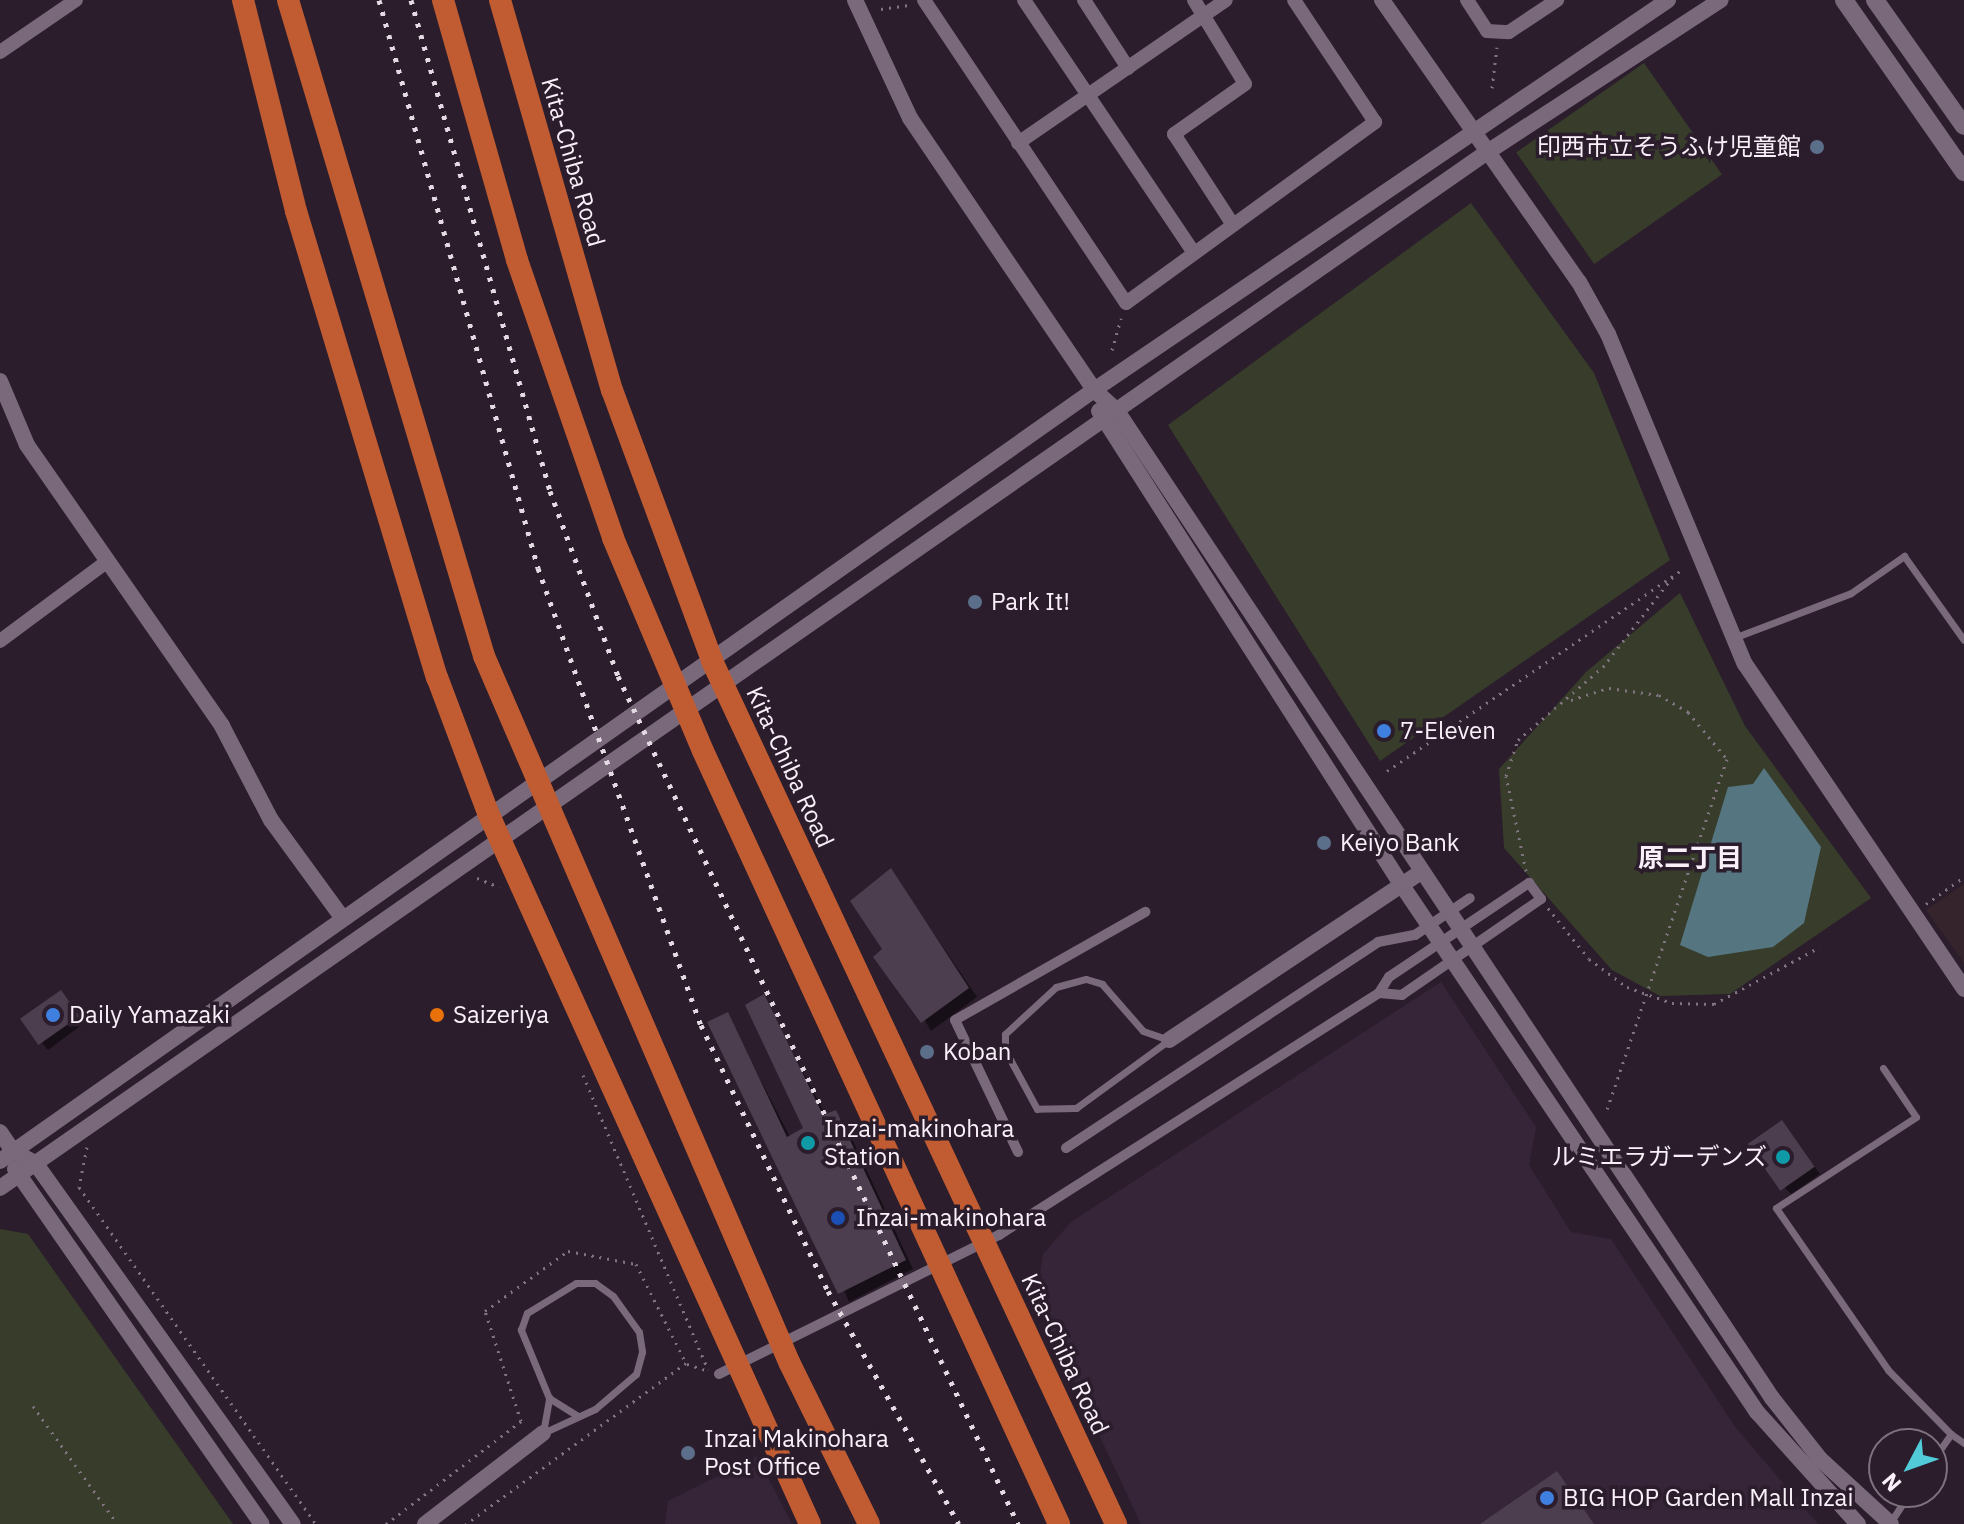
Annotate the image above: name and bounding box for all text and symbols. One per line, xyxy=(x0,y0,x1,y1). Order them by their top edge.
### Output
street label: Kita-Chiba Road xyxy=(535,74,611,250)
place label: 印西市立そうふけ児童館 xyxy=(1537,133,1801,161)
marker: 印西市立そうふけ児童館 xyxy=(1808,138,1826,156)
place label: Park It! xyxy=(991,588,1070,616)
marker: Park It! xyxy=(966,593,984,611)
street label: Kita-Chiba Road xyxy=(740,682,840,852)
place label: 7-Eleven xyxy=(1400,717,1496,745)
marker: 7-Eleven xyxy=(1375,722,1393,740)
place label: Keiyo Bank xyxy=(1340,829,1460,857)
marker: Keiyo Bank xyxy=(1315,834,1333,852)
district label: 原二丁目 xyxy=(1638,842,1742,874)
place label: Daily Yamazaki xyxy=(69,1001,230,1029)
place label: Saizeriya xyxy=(453,1001,549,1029)
marker: Daily Yamazaki xyxy=(44,1006,62,1024)
marker: Saizeriya xyxy=(428,1006,446,1024)
place label: Koban xyxy=(943,1038,1011,1066)
marker: Koban xyxy=(918,1043,936,1061)
place label: Inzai-makinohara Station xyxy=(824,1115,1014,1171)
marker: Inzai-makinohara Station xyxy=(799,1134,817,1152)
place label: ルミエラガーデンズ xyxy=(1551,1143,1767,1171)
marker: ルミエラガーデンズ xyxy=(1774,1148,1792,1166)
place label: Inzai-makinohara xyxy=(856,1204,1046,1232)
marker: Inzai-makinohara xyxy=(827,1207,849,1229)
street label: Kita-Chiba Road xyxy=(1015,1269,1115,1439)
place label: Inzai Makinohara Post Office xyxy=(704,1425,889,1481)
north arrow xyxy=(1868,1428,1948,1508)
marker: Inzai Makinohara Post Office xyxy=(679,1444,697,1462)
text: N xyxy=(1875,1467,1907,1498)
place label: BIG HOP Garden Mall Inzai xyxy=(1563,1484,1853,1512)
marker: BIG HOP Garden Mall Inzai xyxy=(1538,1489,1556,1507)

